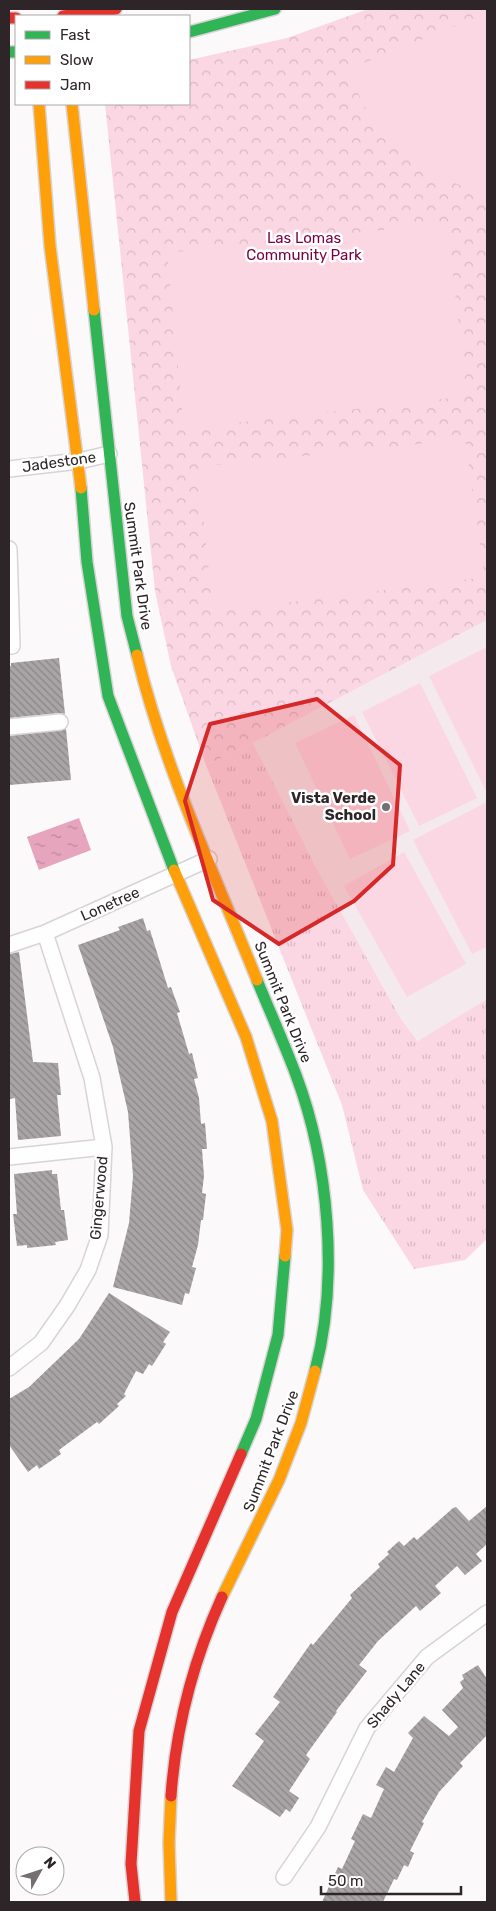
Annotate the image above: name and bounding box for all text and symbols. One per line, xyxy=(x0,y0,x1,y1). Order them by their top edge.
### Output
legend xyxy=(15,15,190,105)
text: Fast xyxy=(60,26,90,44)
text: Slow xyxy=(60,51,93,69)
text: Jam xyxy=(60,76,91,94)
park label: Las Lomas Community Park xyxy=(246,229,362,264)
street label: Jadestone xyxy=(21,448,97,476)
street label: Summit Park Drive xyxy=(120,501,156,631)
place label: Vista Verde School xyxy=(291,789,376,824)
marker: Vista Verde School xyxy=(380,801,392,813)
street label: Lonetree xyxy=(78,883,142,925)
street label: Summit Park Drive xyxy=(250,939,316,1065)
street label: Gingerwood xyxy=(86,1155,112,1241)
street label: Summit Park Drive xyxy=(239,1388,303,1514)
street label: Shady Lane xyxy=(363,1658,429,1732)
north arrow xyxy=(15,1846,65,1896)
text: N xyxy=(40,1854,59,1872)
scale bar xyxy=(321,1864,461,1896)
text: 50 m xyxy=(328,1872,363,1890)

